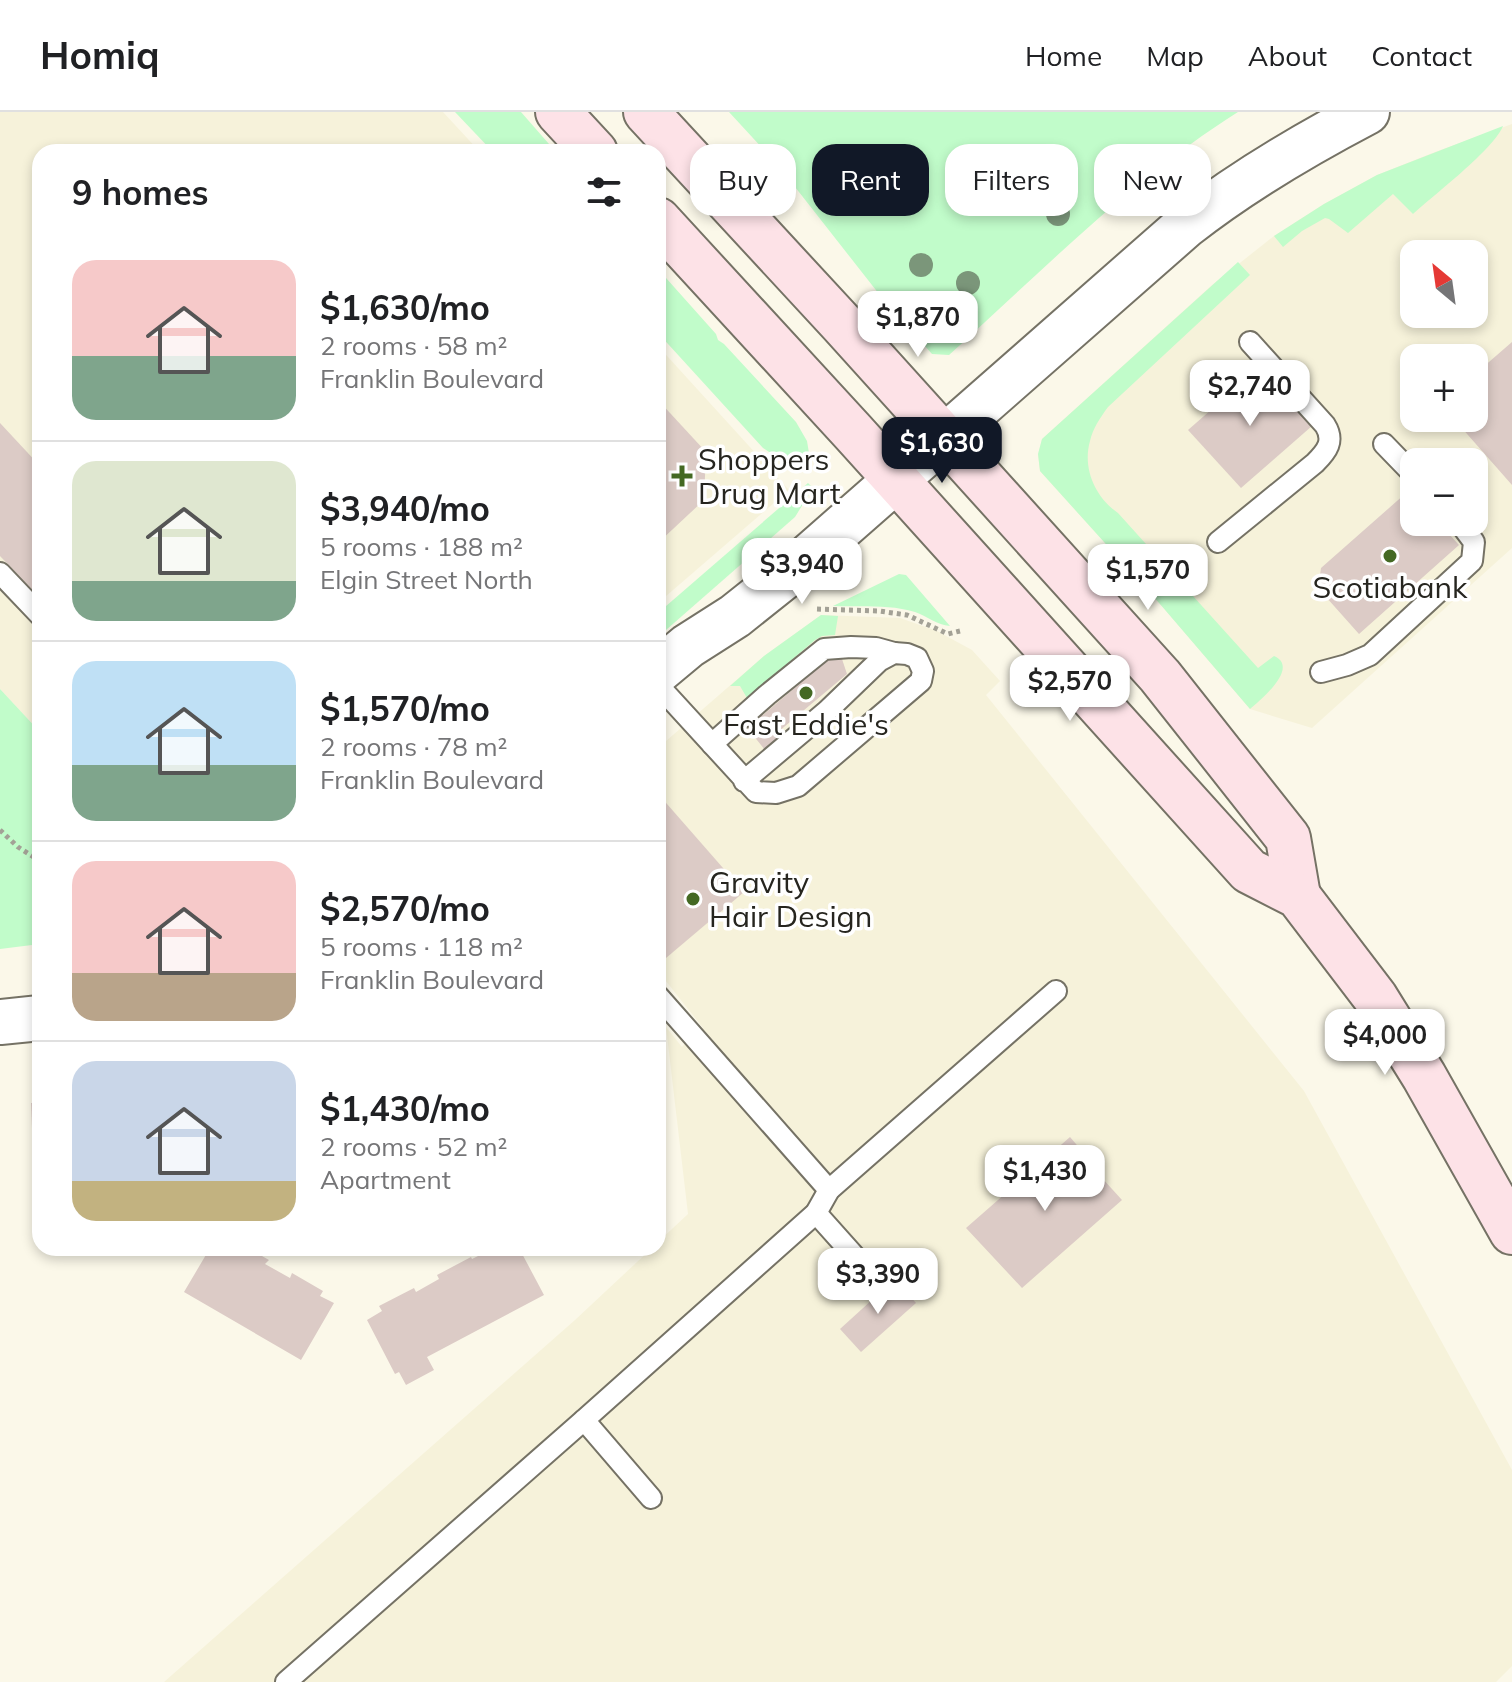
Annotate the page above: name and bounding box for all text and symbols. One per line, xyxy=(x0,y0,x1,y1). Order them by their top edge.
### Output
text: Homiq xyxy=(40,31,160,79)
text: Home xyxy=(1025,38,1102,73)
text: Map xyxy=(1146,38,1204,73)
text: About xyxy=(1248,38,1327,73)
text: Contact xyxy=(1371,38,1472,73)
chip: Buy xyxy=(690,144,796,216)
chip: Rent xyxy=(812,144,929,216)
chip: Filters xyxy=(945,144,1078,216)
chip: New xyxy=(1094,144,1211,216)
icon: filters xyxy=(582,170,626,214)
text: 9 homes xyxy=(72,171,209,214)
north arrow xyxy=(1400,240,1488,328)
map controls xyxy=(1400,240,1488,536)
text: $1,630/mo xyxy=(320,286,490,329)
pin: $1,870 xyxy=(853,291,983,359)
icon: home xyxy=(136,292,232,388)
text: $1,870 xyxy=(876,300,960,333)
text: 2 rooms · 58 m² xyxy=(320,329,507,362)
button: + xyxy=(1400,344,1488,432)
pin: $2,740 xyxy=(1185,360,1315,428)
text: Franklin Boulevard xyxy=(320,362,544,395)
text: $2,740 xyxy=(1208,369,1292,402)
pin: $1,630 xyxy=(877,417,1007,485)
text: $1,630 xyxy=(900,426,984,459)
place label: Shoppers Drug Mart xyxy=(698,440,840,512)
button: − xyxy=(1400,448,1488,536)
marker: Shoppers Drug Mart xyxy=(673,467,691,485)
text: $3,940/mo xyxy=(320,487,490,530)
icon: home xyxy=(136,493,232,589)
text: 5 rooms · 188 m² xyxy=(320,530,523,563)
pin: $3,940 xyxy=(737,538,867,606)
pin: $1,570 xyxy=(1083,544,1213,612)
text: $3,940 xyxy=(760,547,844,580)
marker: Scotiabank xyxy=(1381,547,1399,565)
text: $1,570 xyxy=(1106,553,1190,586)
text: Elgin Street North xyxy=(320,563,533,596)
place label: Scotiabank xyxy=(1313,568,1468,606)
pin: $2,570 xyxy=(1005,655,1135,723)
text: $2,570 xyxy=(1028,664,1112,697)
marker: Fast Eddie's xyxy=(797,684,815,702)
text: $1,570/mo xyxy=(320,687,490,730)
icon: home xyxy=(136,693,232,789)
place label: Fast Eddie's xyxy=(723,705,889,743)
text: 2 rooms · 78 m² xyxy=(320,730,507,763)
text: Franklin Boulevard xyxy=(320,763,544,796)
place label: Gravity Hair Design xyxy=(709,863,872,935)
text: $2,570/mo xyxy=(320,887,490,930)
marker: Gravity Hair Design xyxy=(684,890,702,908)
icon: home xyxy=(136,893,232,989)
text: 5 rooms · 118 m² xyxy=(320,930,523,963)
text: Franklin Boulevard xyxy=(320,963,544,996)
pin: $4,000 xyxy=(1320,1009,1450,1077)
text: $4,000 xyxy=(1343,1018,1427,1051)
text: $1,430/mo xyxy=(320,1087,490,1130)
icon: home xyxy=(136,1093,232,1189)
text: 2 rooms · 52 m² xyxy=(320,1130,507,1163)
pin: $1,430 xyxy=(980,1145,1110,1213)
text: $1,430 xyxy=(1003,1154,1087,1187)
text: Apartment xyxy=(320,1163,451,1196)
pin: $3,390 xyxy=(813,1248,943,1316)
text: $3,390 xyxy=(836,1257,920,1290)

